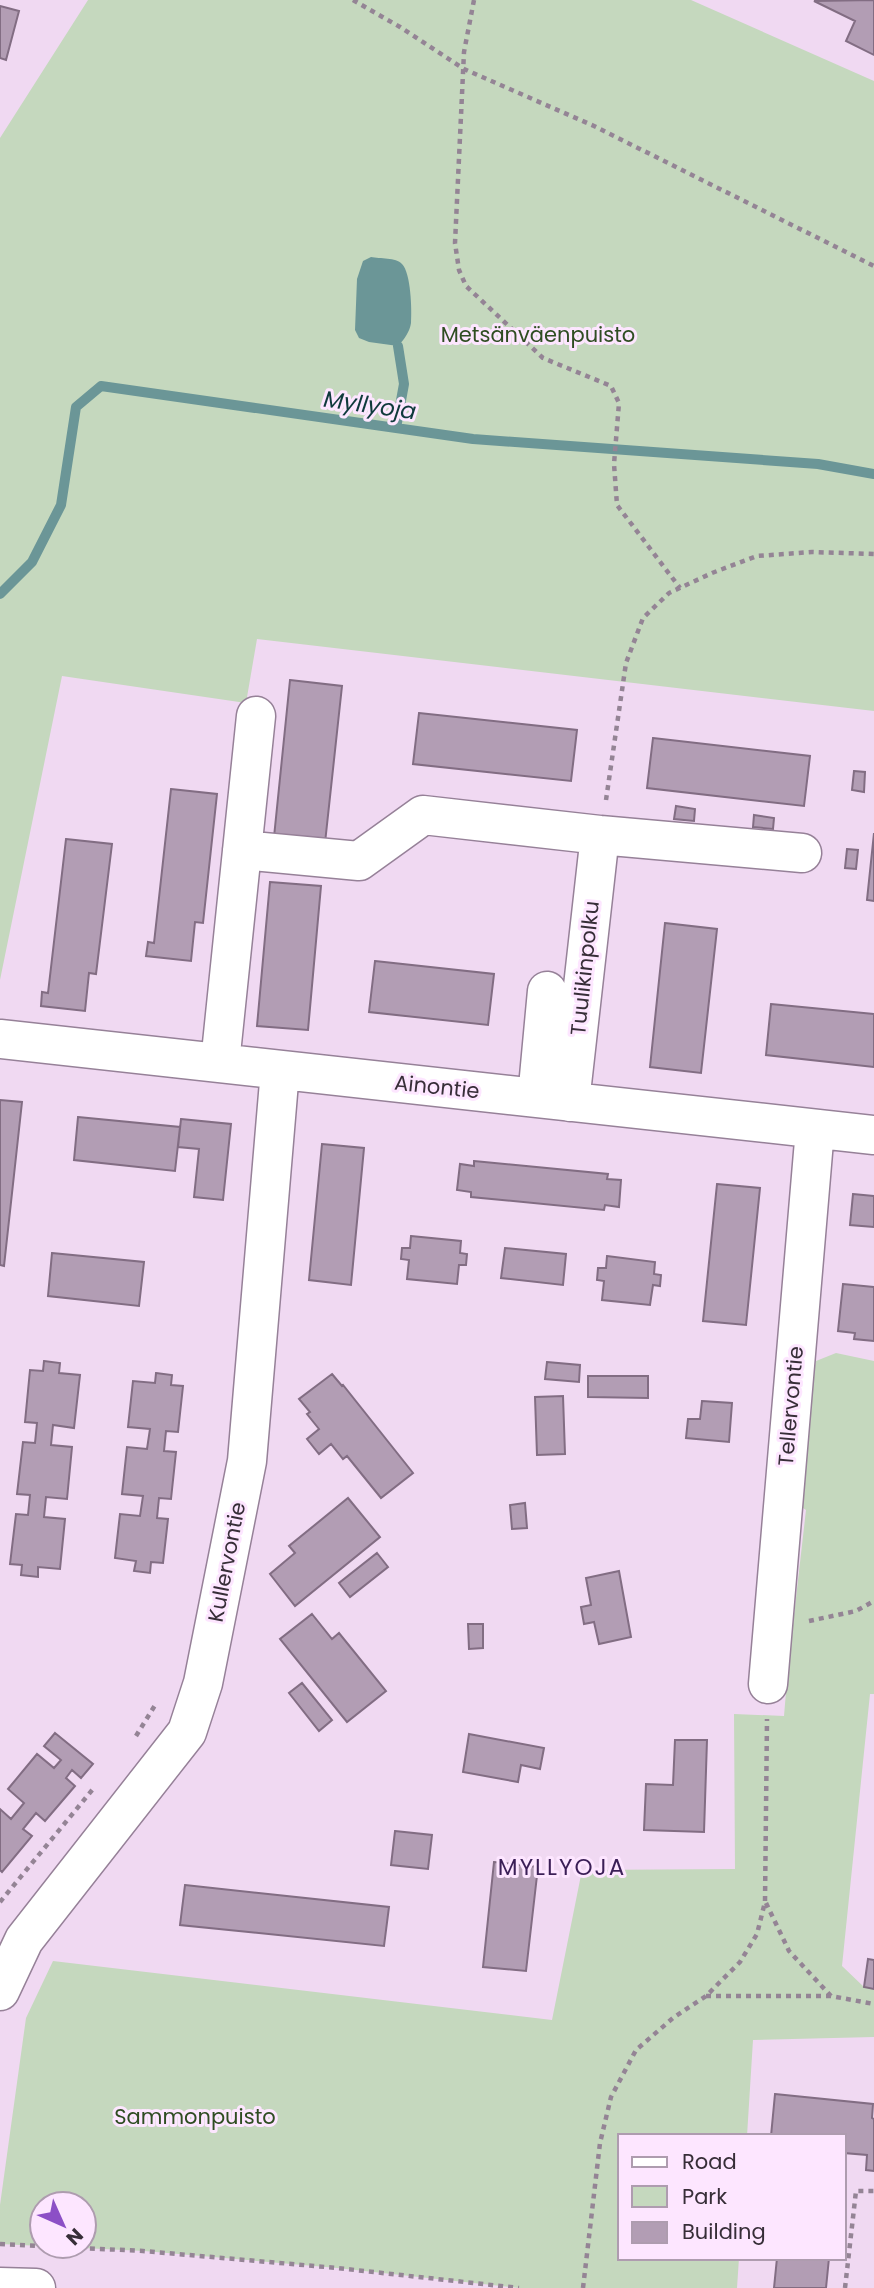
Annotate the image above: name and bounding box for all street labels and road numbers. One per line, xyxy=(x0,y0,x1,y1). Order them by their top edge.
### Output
street label: Tuulikinpolku xyxy=(563,899,606,1037)
street label: Ainontie xyxy=(393,1068,481,1105)
street label: Tellervontie xyxy=(771,1345,810,1467)
street label: Kullervontie xyxy=(201,1499,252,1624)

